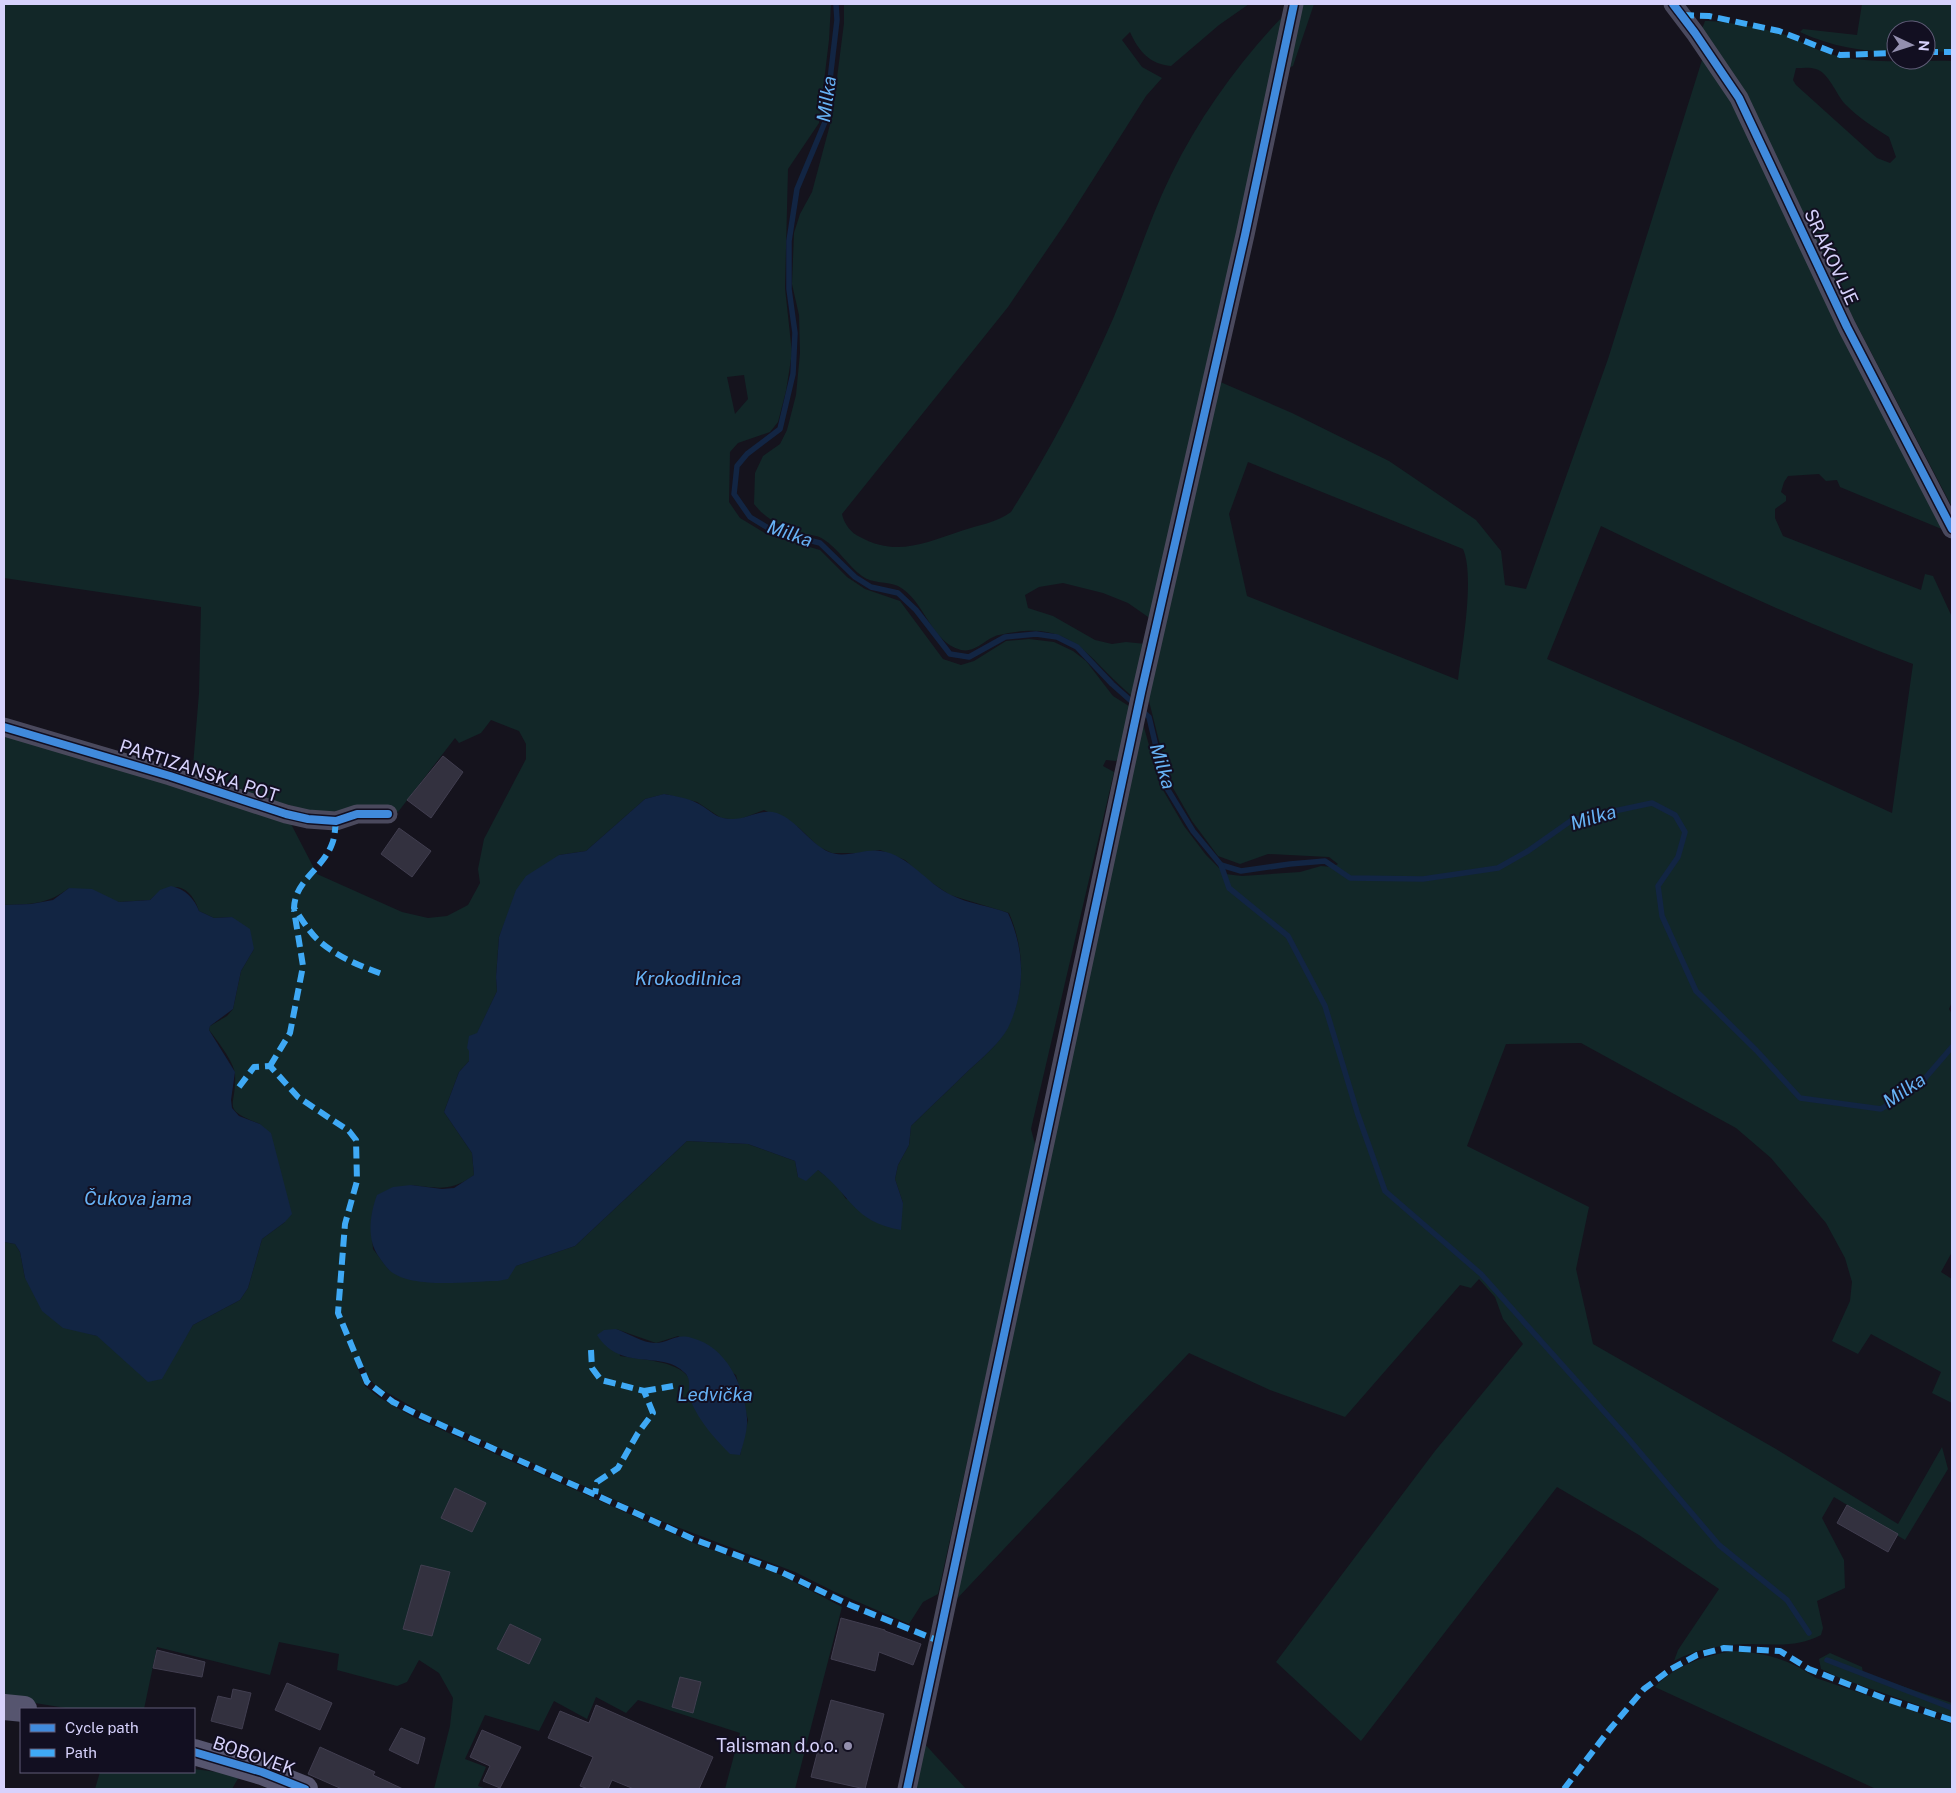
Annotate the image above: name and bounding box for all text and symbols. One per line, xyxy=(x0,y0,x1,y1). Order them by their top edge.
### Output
north arrow xyxy=(1886,20,1936,70)
text: N xyxy=(1916,40,1932,52)
water label: Milka xyxy=(812,74,840,124)
street label: SRAKOVLJE xyxy=(1800,205,1863,308)
water label: Milka xyxy=(764,515,816,551)
street label: PARTIZANSKA POT xyxy=(117,735,282,806)
water label: Milka xyxy=(1146,740,1180,792)
water label: Milka xyxy=(1568,800,1618,834)
water label: Krokodilnica xyxy=(635,967,741,989)
water label: Milka xyxy=(1879,1068,1929,1112)
water label: Čukova jama xyxy=(84,1187,192,1209)
water label: Ledvička xyxy=(677,1383,753,1405)
legend xyxy=(20,1708,195,1773)
text: Cycle path xyxy=(65,1719,139,1736)
street label: BOBOVEK xyxy=(210,1732,298,1779)
place label: Talisman d.o.o. xyxy=(716,1735,838,1756)
marker: Talisman d.o.o. xyxy=(842,1740,854,1752)
text: Path xyxy=(65,1744,97,1761)

